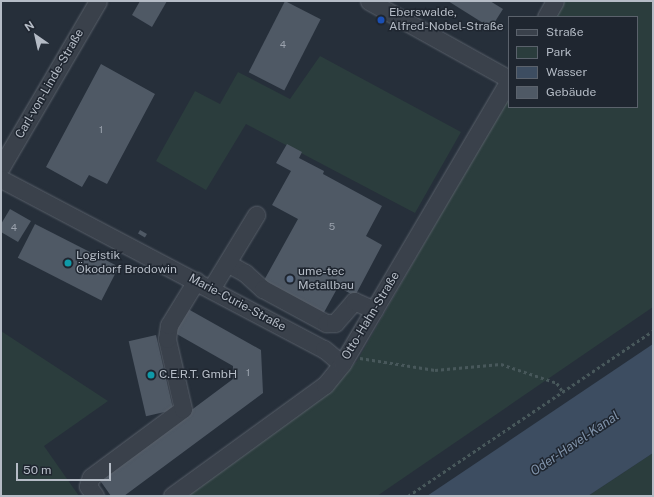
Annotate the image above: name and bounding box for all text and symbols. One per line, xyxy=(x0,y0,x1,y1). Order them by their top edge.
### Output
place label: Eberswalde, Alfred-Nobel-Straße xyxy=(389,6,504,34)
marker: Eberswalde, Alfred-Nobel-Straße xyxy=(376,15,386,25)
north arrow xyxy=(16,16,56,56)
legend xyxy=(508,16,638,108)
text: N xyxy=(22,19,36,33)
text: Straße xyxy=(546,25,583,39)
street label: Carl-von-Linde-Straße xyxy=(13,27,87,141)
house number: 4 xyxy=(280,39,286,51)
text: Park xyxy=(546,45,572,59)
text: Wasser xyxy=(546,65,587,79)
text: Gebäude xyxy=(546,85,596,99)
house number: 1 xyxy=(99,124,103,136)
house number: 5 xyxy=(329,221,335,233)
house number: 4 xyxy=(11,222,17,234)
place label: Logistik Ökodorf Brodowin xyxy=(76,249,177,277)
marker: Logistik Ökodorf Brodowin xyxy=(63,258,73,268)
place label: ume-tec Metallbau xyxy=(298,265,354,293)
street label: Otto-Hahn-Straße xyxy=(339,269,403,363)
street label: Marie-Curie-Straße xyxy=(186,271,288,335)
marker: ume-tec Metallbau xyxy=(285,274,295,284)
house number: 1 xyxy=(246,367,250,379)
place label: C.E.R.T. GmbH xyxy=(159,368,237,382)
marker: C.E.R.T. GmbH xyxy=(146,370,156,380)
water label: Oder-Havel-Kanal xyxy=(528,409,622,479)
scale bar xyxy=(18,455,113,481)
text: 50 m xyxy=(23,463,51,477)

